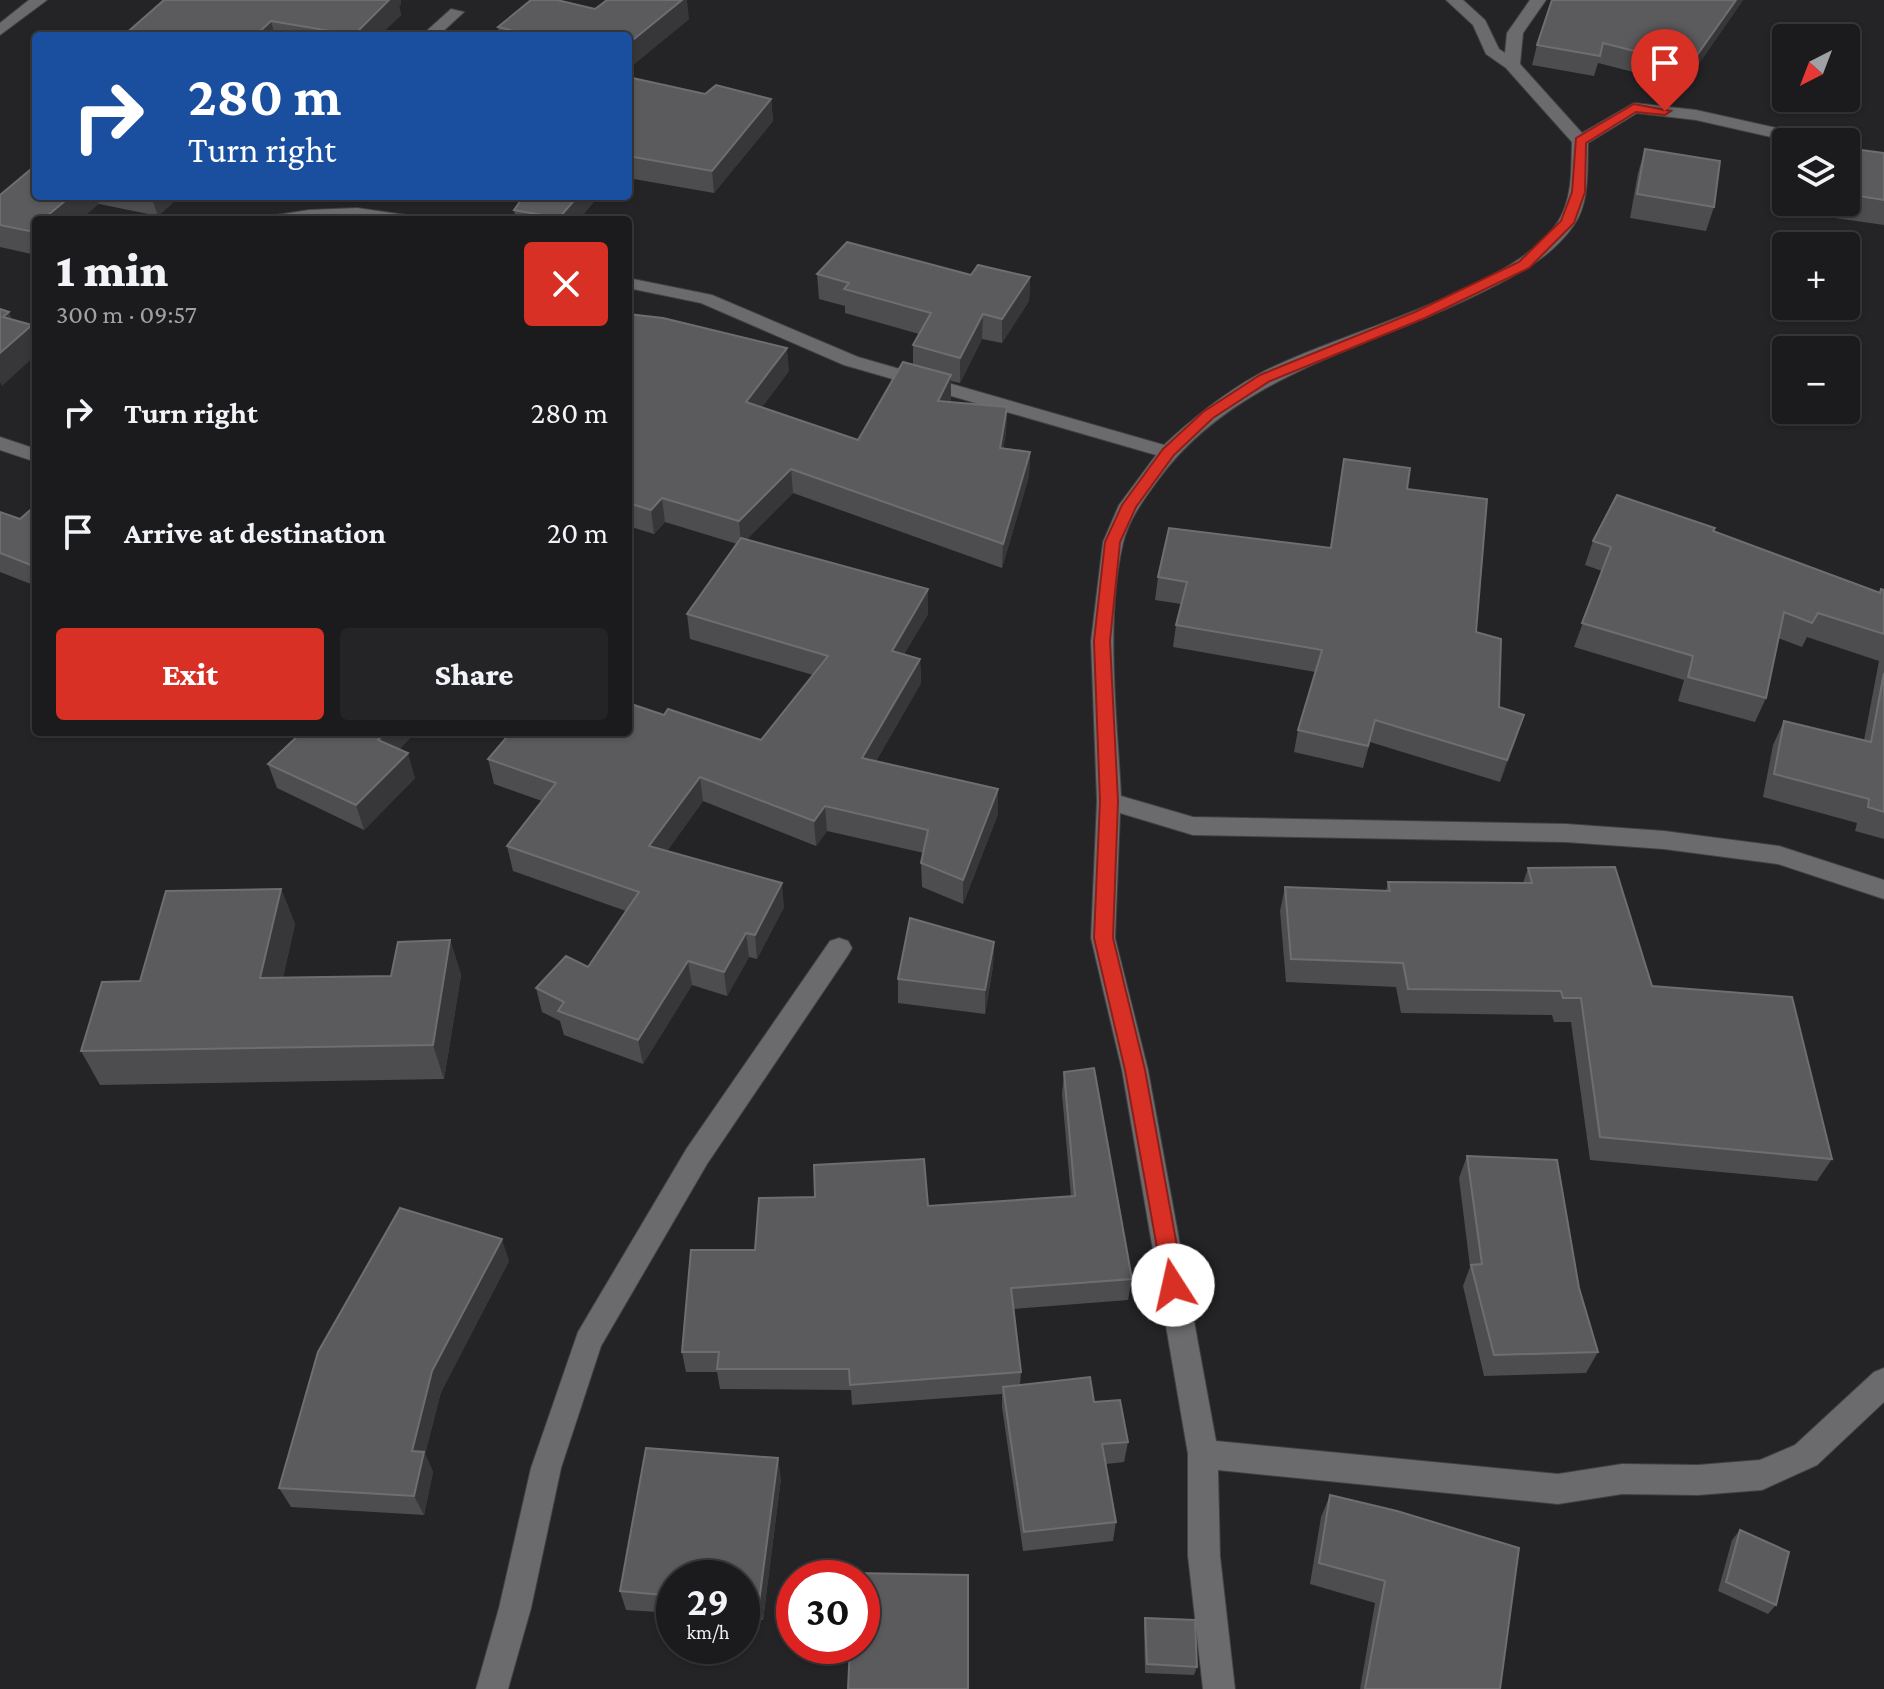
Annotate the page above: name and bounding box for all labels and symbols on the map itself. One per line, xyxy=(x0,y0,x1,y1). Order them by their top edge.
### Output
north arrow xyxy=(1772,24,1860,112)
pin xyxy=(1631,29,1699,111)
position arrow xyxy=(1131,1243,1215,1327)
speed limit sign: 30 xyxy=(776,1560,880,1664)

